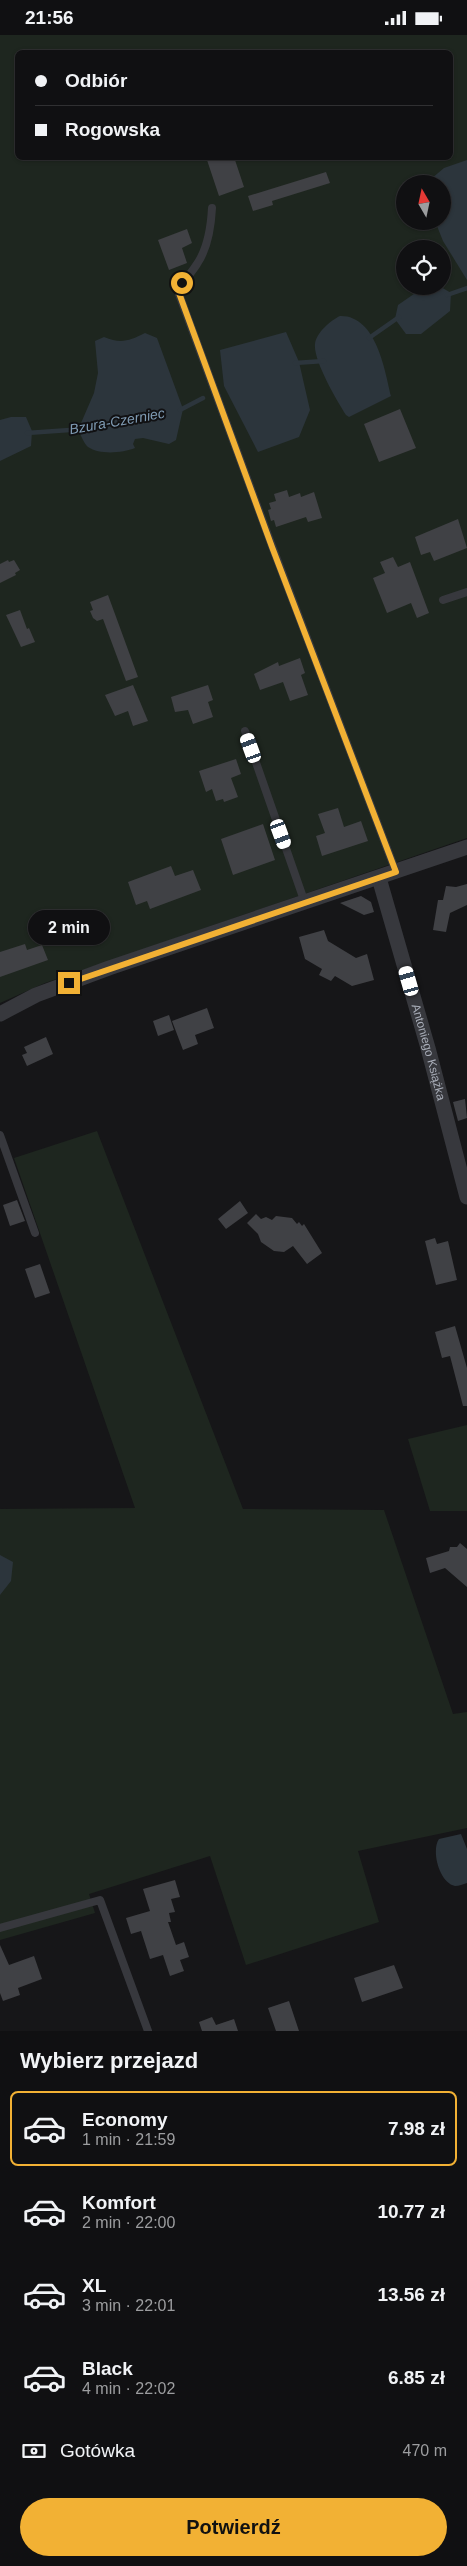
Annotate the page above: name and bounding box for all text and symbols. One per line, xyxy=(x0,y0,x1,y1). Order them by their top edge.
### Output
text: 21:56 xyxy=(25,7,74,28)
text: Odbiór xyxy=(65,70,127,91)
text: Rogowska xyxy=(65,119,160,140)
north arrow xyxy=(396,175,451,230)
map controls xyxy=(396,175,451,295)
button: locate xyxy=(396,240,451,295)
route start xyxy=(171,272,193,294)
water label: Bzura-Czerniec xyxy=(68,405,166,437)
car xyxy=(238,731,263,765)
car xyxy=(268,817,293,851)
callout: 2 min xyxy=(28,911,110,945)
text: 2 min xyxy=(48,919,90,936)
car xyxy=(397,965,420,997)
route end xyxy=(58,972,80,994)
street label: Antoniego Książka xyxy=(409,1002,448,1102)
text: Wybierz przejazd xyxy=(20,2048,198,2073)
icon: car xyxy=(22,2106,67,2151)
text: Economy xyxy=(82,2109,168,2130)
text: 7.98 zł xyxy=(388,2118,445,2139)
text: 1 min · 21:59 xyxy=(82,2131,175,2148)
icon: car xyxy=(22,2189,67,2234)
text: Komfort xyxy=(82,2192,156,2213)
text: 10.77 zł xyxy=(377,2201,445,2222)
text: 2 min · 22:00 xyxy=(82,2214,175,2231)
icon: car xyxy=(22,2272,67,2317)
text: XL xyxy=(82,2275,106,2296)
text: 13.56 zł xyxy=(377,2284,445,2305)
text: 3 min · 22:01 xyxy=(82,2297,175,2314)
icon: car xyxy=(22,2355,67,2400)
text: Black xyxy=(82,2358,133,2379)
text: 6.85 zł xyxy=(388,2367,445,2388)
text: 4 min · 22:02 xyxy=(82,2380,175,2397)
icon: cash xyxy=(20,2437,48,2465)
text: Gotówka xyxy=(60,2440,135,2461)
text: 470 m xyxy=(403,2442,447,2459)
button: Potwierdź xyxy=(20,2498,447,2556)

